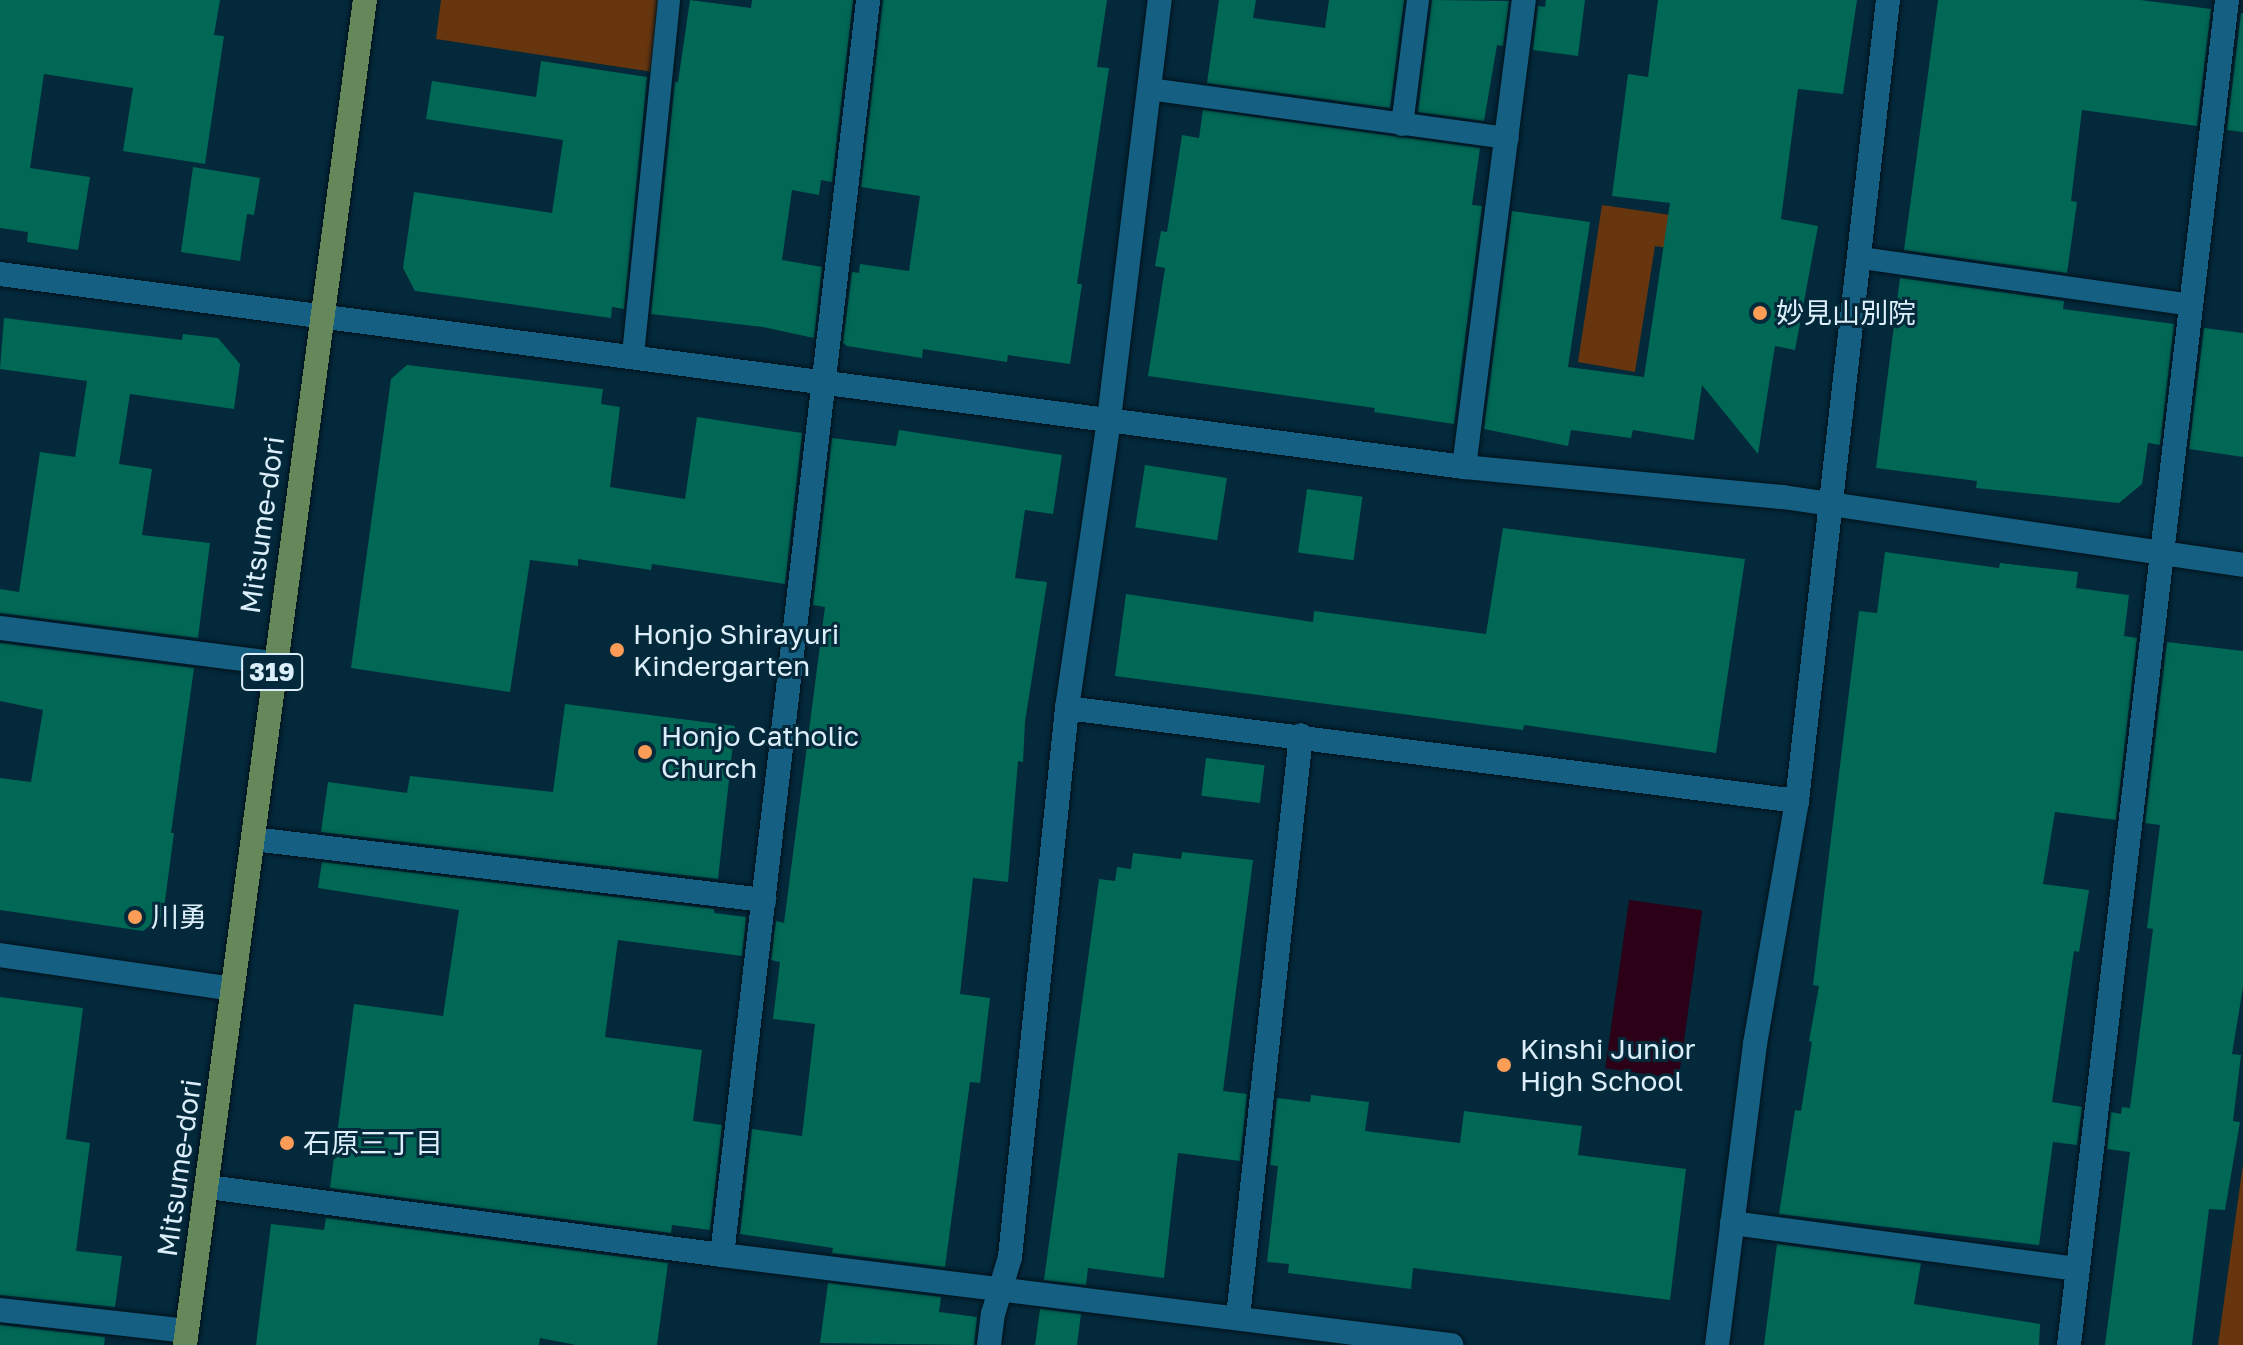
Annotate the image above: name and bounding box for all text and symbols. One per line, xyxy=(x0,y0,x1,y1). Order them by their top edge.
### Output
place label: 妙見山別院 xyxy=(1776,296,1916,330)
marker: 妙見山別院 xyxy=(1751,304,1769,322)
street label: Mitsume-dori xyxy=(233,434,291,616)
place label: Honjo Shirayuri Kindergarten xyxy=(633,617,839,683)
marker: Honjo Shirayuri Kindergarten xyxy=(608,641,626,659)
road number: 319 xyxy=(240,650,304,694)
place label: Honjo Catholic Church xyxy=(661,719,859,785)
marker: Honjo Catholic Church xyxy=(636,743,654,761)
place label: 川勇 xyxy=(151,900,207,934)
marker: 川勇 xyxy=(126,908,144,926)
place label: Kinshi Junior High School xyxy=(1520,1032,1696,1098)
marker: Kinshi Junior High School xyxy=(1495,1056,1513,1074)
street label: Mitsume-dori xyxy=(150,1077,208,1259)
place label: 石原三丁目 xyxy=(303,1126,443,1160)
marker: 石原三丁目 xyxy=(278,1134,296,1152)

